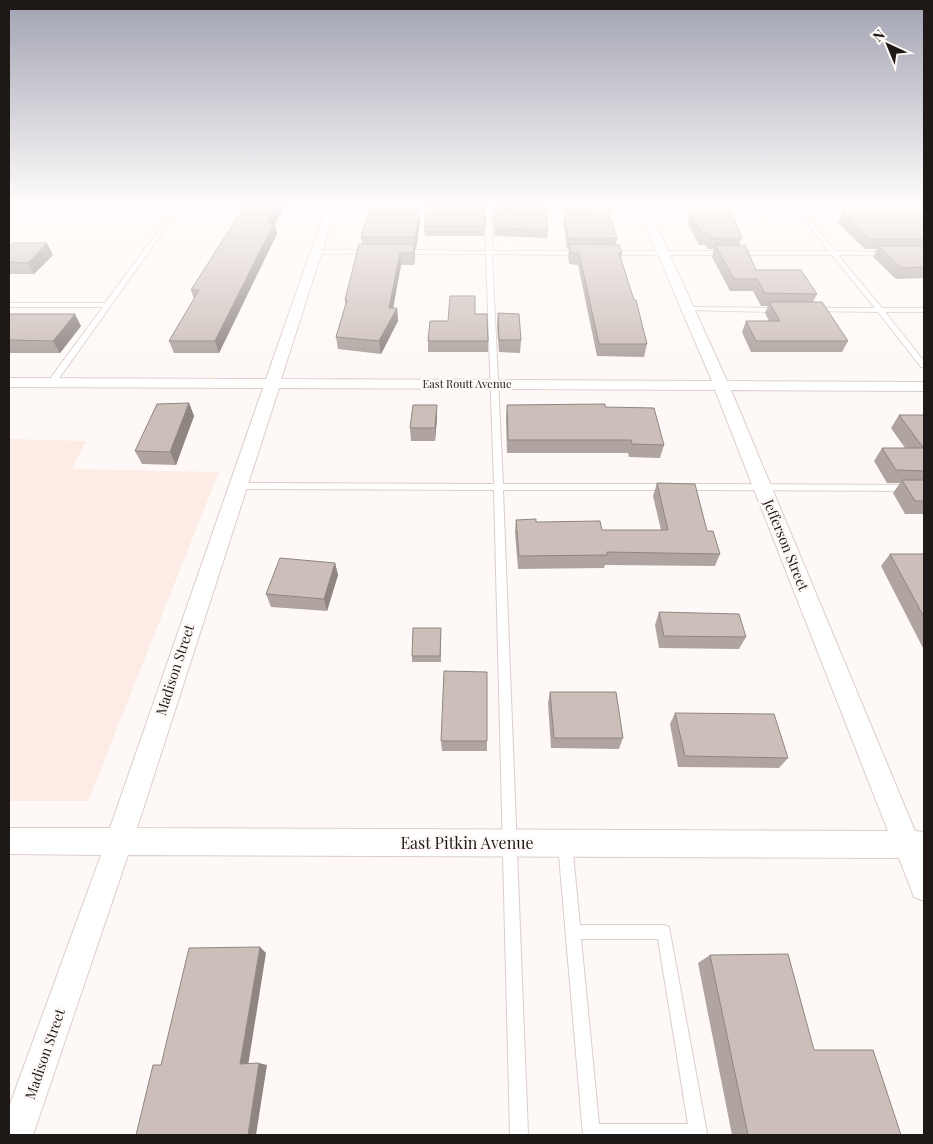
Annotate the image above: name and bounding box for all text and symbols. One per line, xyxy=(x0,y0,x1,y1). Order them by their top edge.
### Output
north arrow xyxy=(863,20,913,70)
text: N xyxy=(868,25,889,46)
street label: East Routt Avenue xyxy=(423,376,512,391)
street label: Jefferson Street xyxy=(759,495,814,594)
street label: Madison Street xyxy=(151,621,199,718)
street label: East Pitkin Avenue xyxy=(400,832,534,853)
street label: Madison Street xyxy=(20,1005,69,1102)

